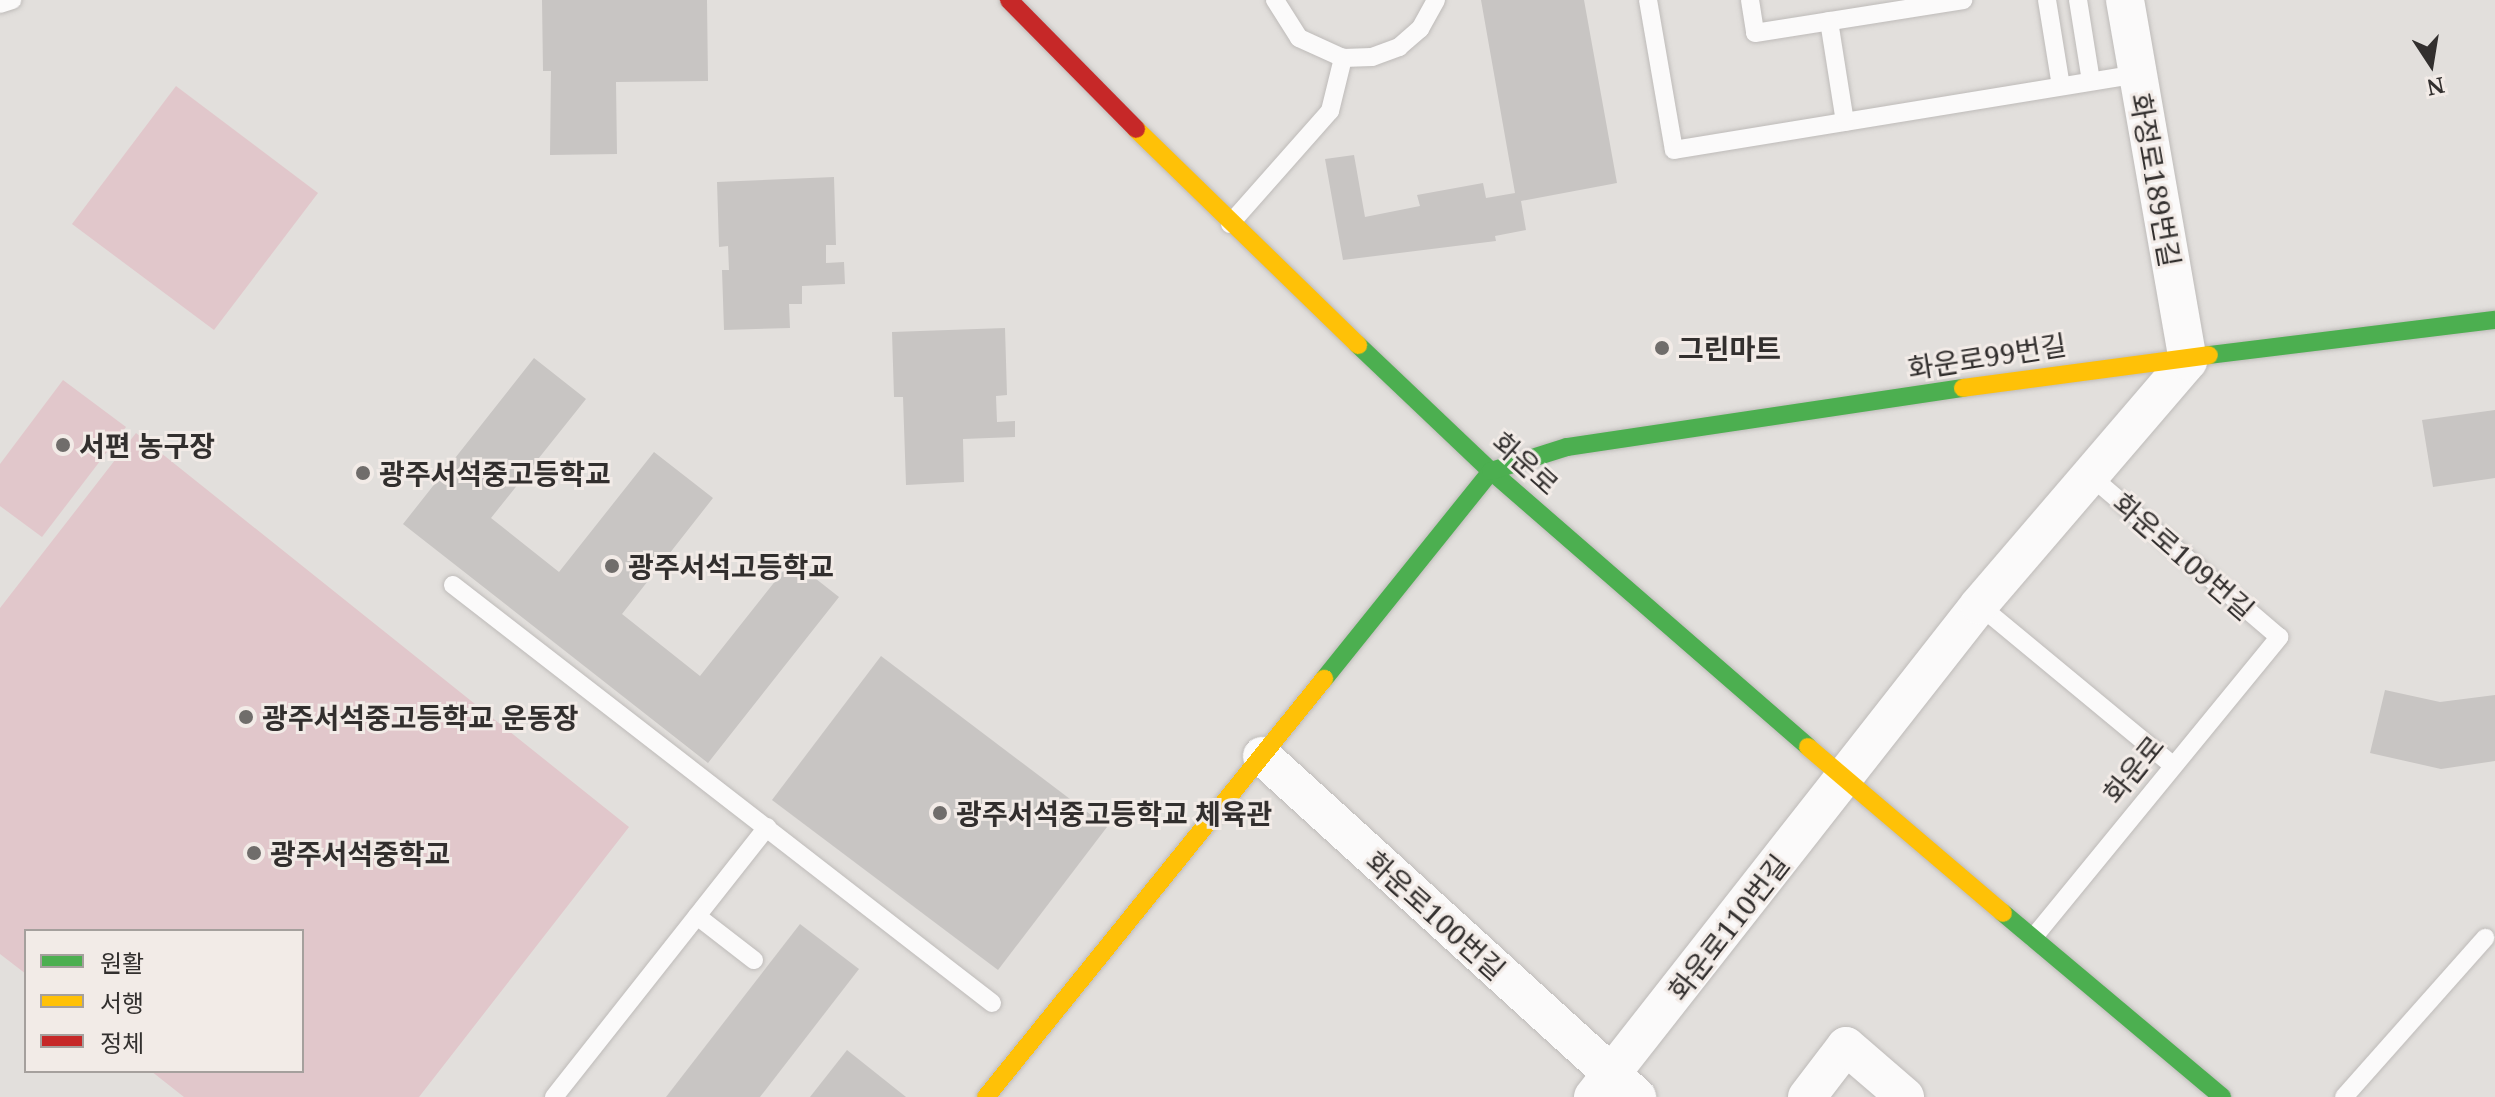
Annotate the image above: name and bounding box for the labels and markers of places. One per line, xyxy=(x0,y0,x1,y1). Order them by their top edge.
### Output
place label: 그린마트 xyxy=(1678,331,1781,365)
marker: 그린마트 xyxy=(1653,339,1671,357)
place label: 서편 농구장 xyxy=(79,428,215,462)
marker: 서편 농구장 xyxy=(54,436,72,454)
place label: 광주서석중고등학교 xyxy=(379,456,611,490)
marker: 광주서석중고등학교 xyxy=(354,464,372,482)
place label: 광주서석고등학교 xyxy=(628,549,834,583)
marker: 광주서석고등학교 xyxy=(603,557,621,575)
place label: 광주서석중고등학교 운동장 xyxy=(262,700,578,734)
marker: 광주서석중고등학교 운동장 xyxy=(237,708,255,726)
place label: 광주서석중고등학교 체육관 xyxy=(956,796,1272,830)
marker: 광주서석중고등학교 체육관 xyxy=(931,804,949,822)
place label: 광주서석중학교 xyxy=(270,836,450,870)
marker: 광주서석중학교 xyxy=(245,844,263,862)

